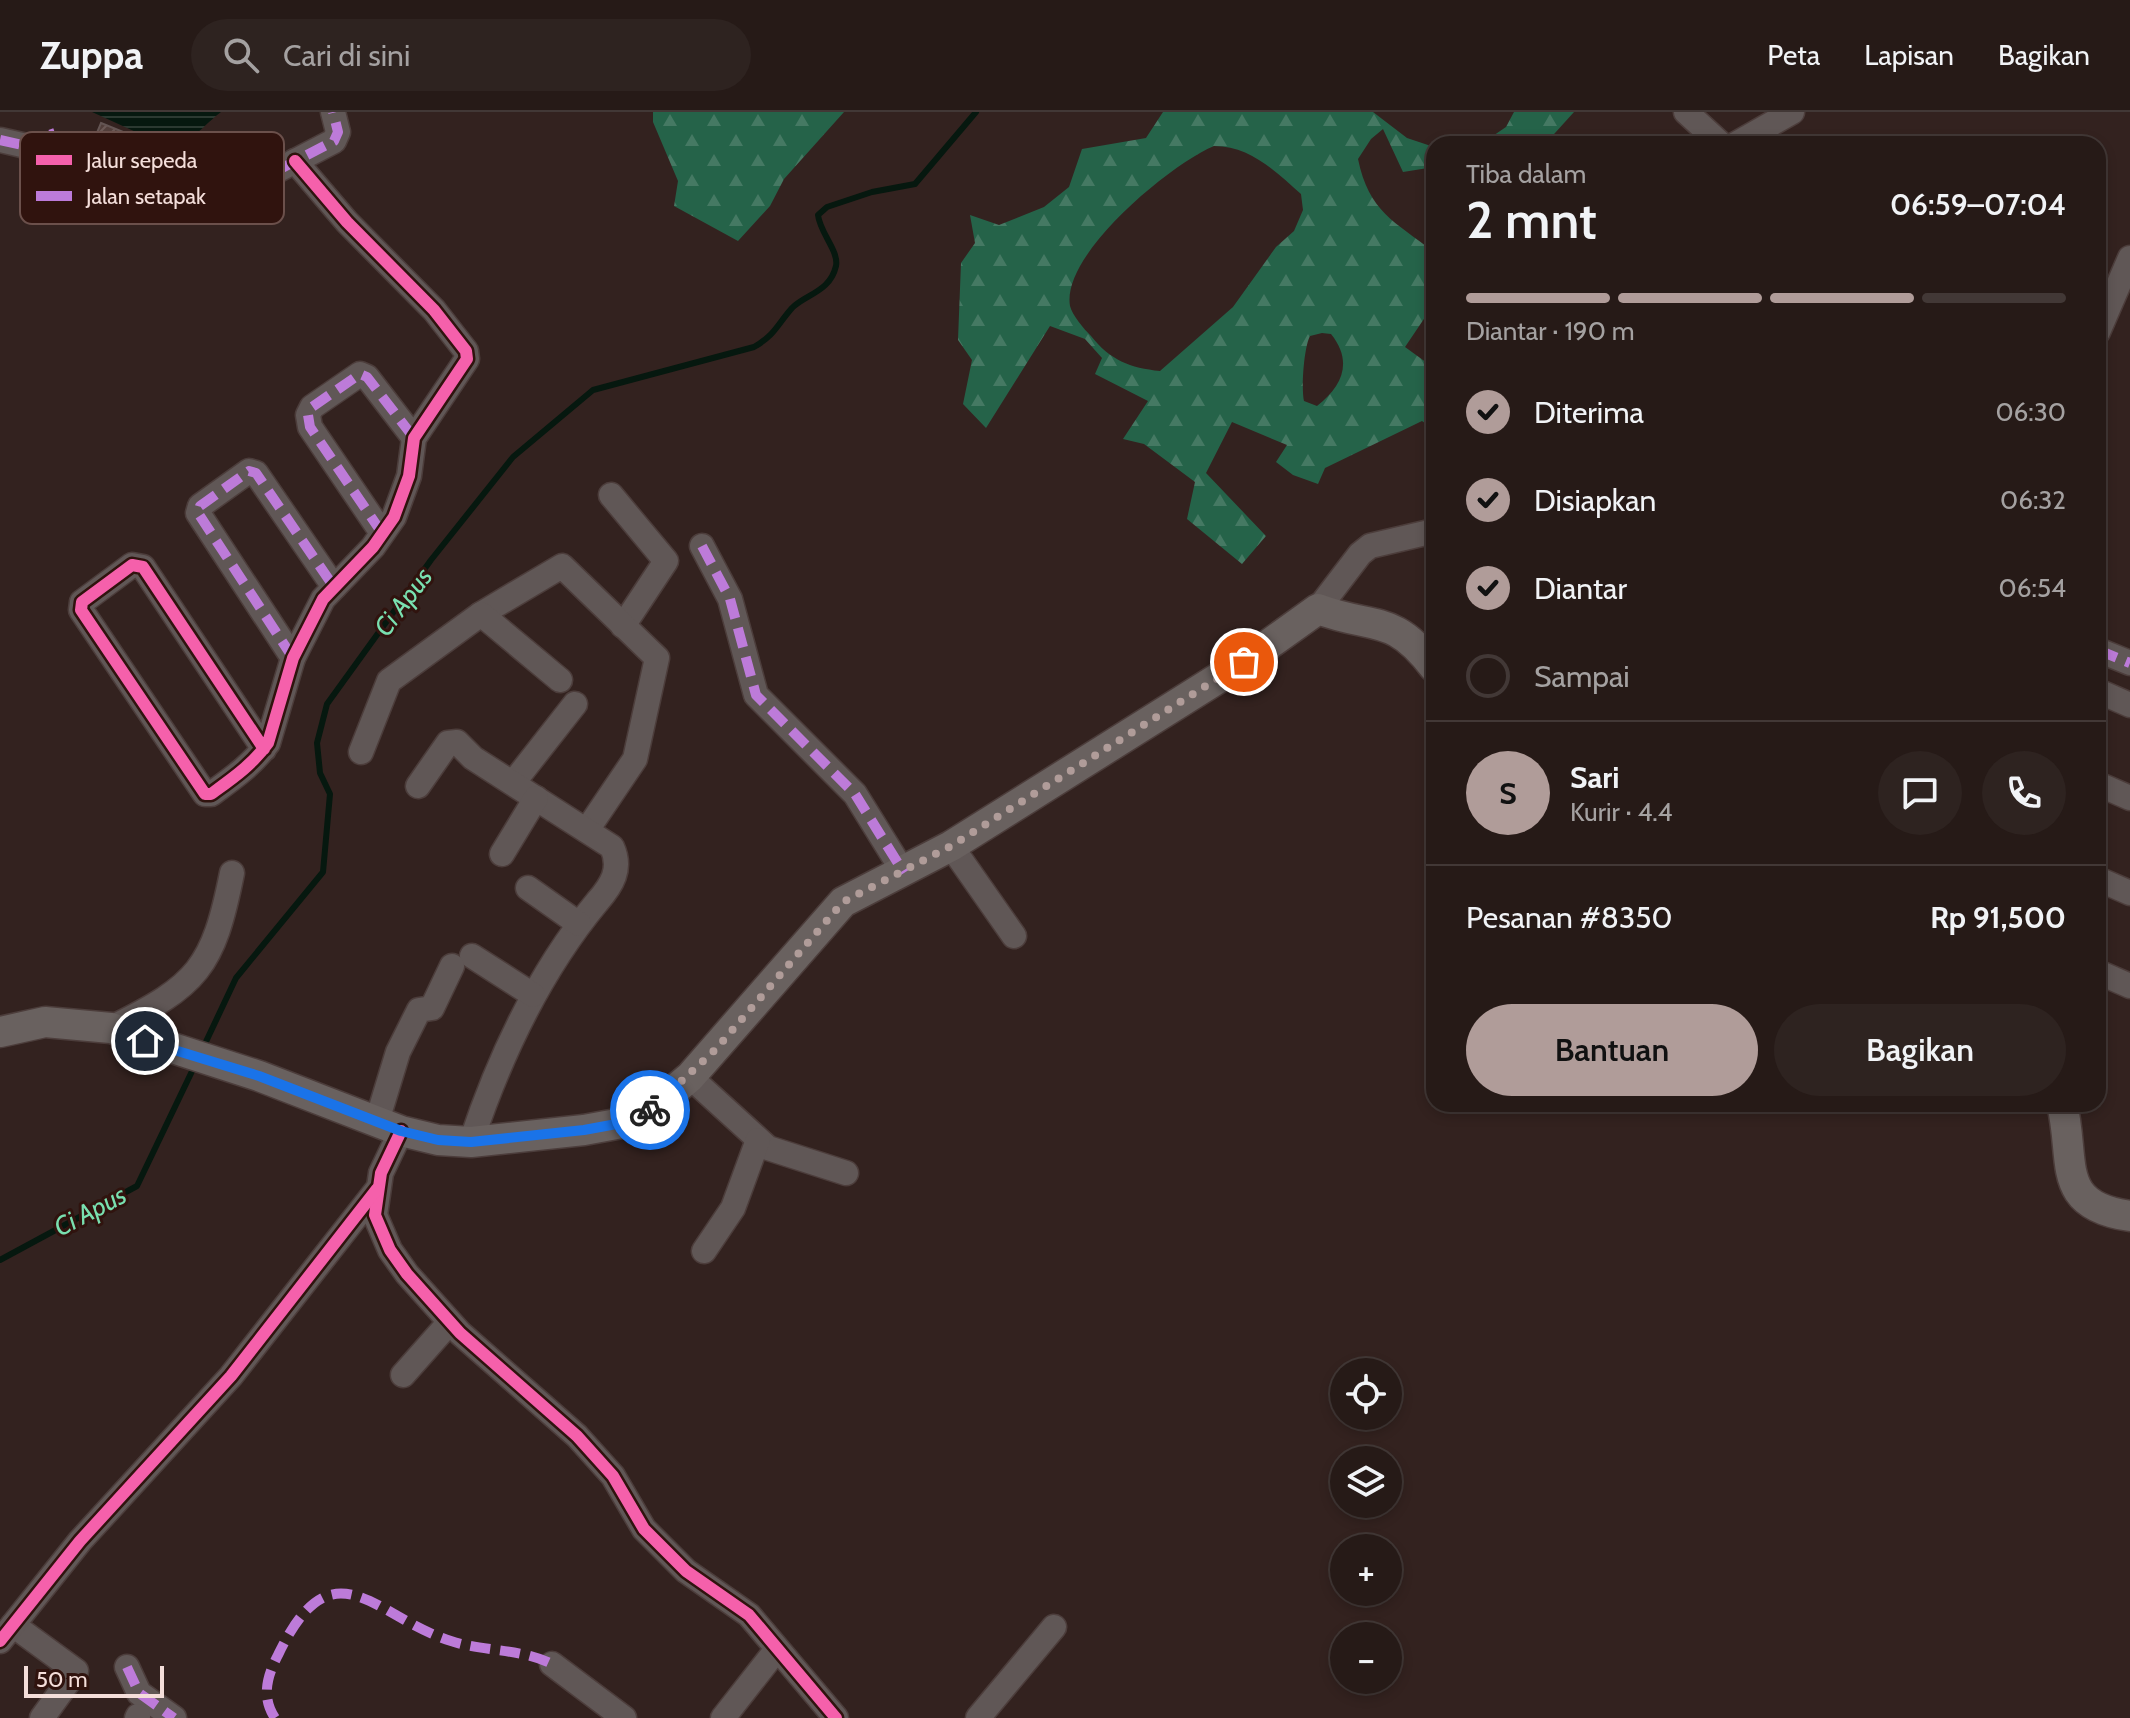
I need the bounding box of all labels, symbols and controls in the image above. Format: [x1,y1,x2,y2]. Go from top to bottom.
search box [191,19,751,91]
text: Zuppa [40,32,143,79]
icon: search [219,33,263,77]
text: Cari di sini [283,37,410,74]
text: Peta [1767,38,1820,72]
text: Lapisan [1864,38,1954,72]
text: Bagikan [1998,38,2090,72]
legend [20,132,284,224]
text: Jalur sepeda [85,147,198,174]
text: Tiba dalam [1466,158,1586,190]
text: Jalan setapak [85,183,206,210]
text: 06:59–07:04 [1890,186,2066,223]
text: 2 mnt [1466,188,1597,251]
text: Diantar · 190 m [1466,315,1634,347]
icon: check [1466,390,1510,434]
text: Diterima [1534,394,1644,431]
text: 06:30 [1995,396,2066,428]
icon: check [1466,478,1510,522]
text: Disiapkan [1534,482,1656,519]
text: 06:32 [2000,484,2066,516]
water label: Ci Apus [367,561,439,643]
icon: check [1466,566,1510,610]
text: Diantar [1534,570,1627,607]
text: 06:54 [1999,572,2066,604]
pin [1210,628,1278,696]
icon: bag [1222,640,1266,684]
text: Sampai [1534,658,1630,695]
button: chat [1878,751,1962,835]
button: phone [1982,751,2066,835]
text: Sari [1570,759,1619,796]
text: S [1499,775,1517,812]
text: Kurir · 4.4 [1570,796,1673,828]
text: Pesanan #8350 [1466,899,1672,936]
text: Rp 91,500 [1930,899,2066,936]
button: Bantuan [1466,1004,1758,1096]
button: Bagikan [1774,1004,2066,1096]
pin [111,1007,179,1075]
icon: home [123,1019,167,1063]
courier [610,1070,690,1150]
icon: bike [628,1088,672,1132]
water label: Ci Apus [48,1179,132,1243]
map controls [1330,1358,1402,1694]
button: locate [1330,1358,1402,1430]
button: layers [1330,1446,1402,1518]
button: + [1330,1534,1402,1606]
button: − [1330,1622,1402,1694]
scale bar [24,1662,164,1698]
text: 50 m [36,1666,88,1693]

